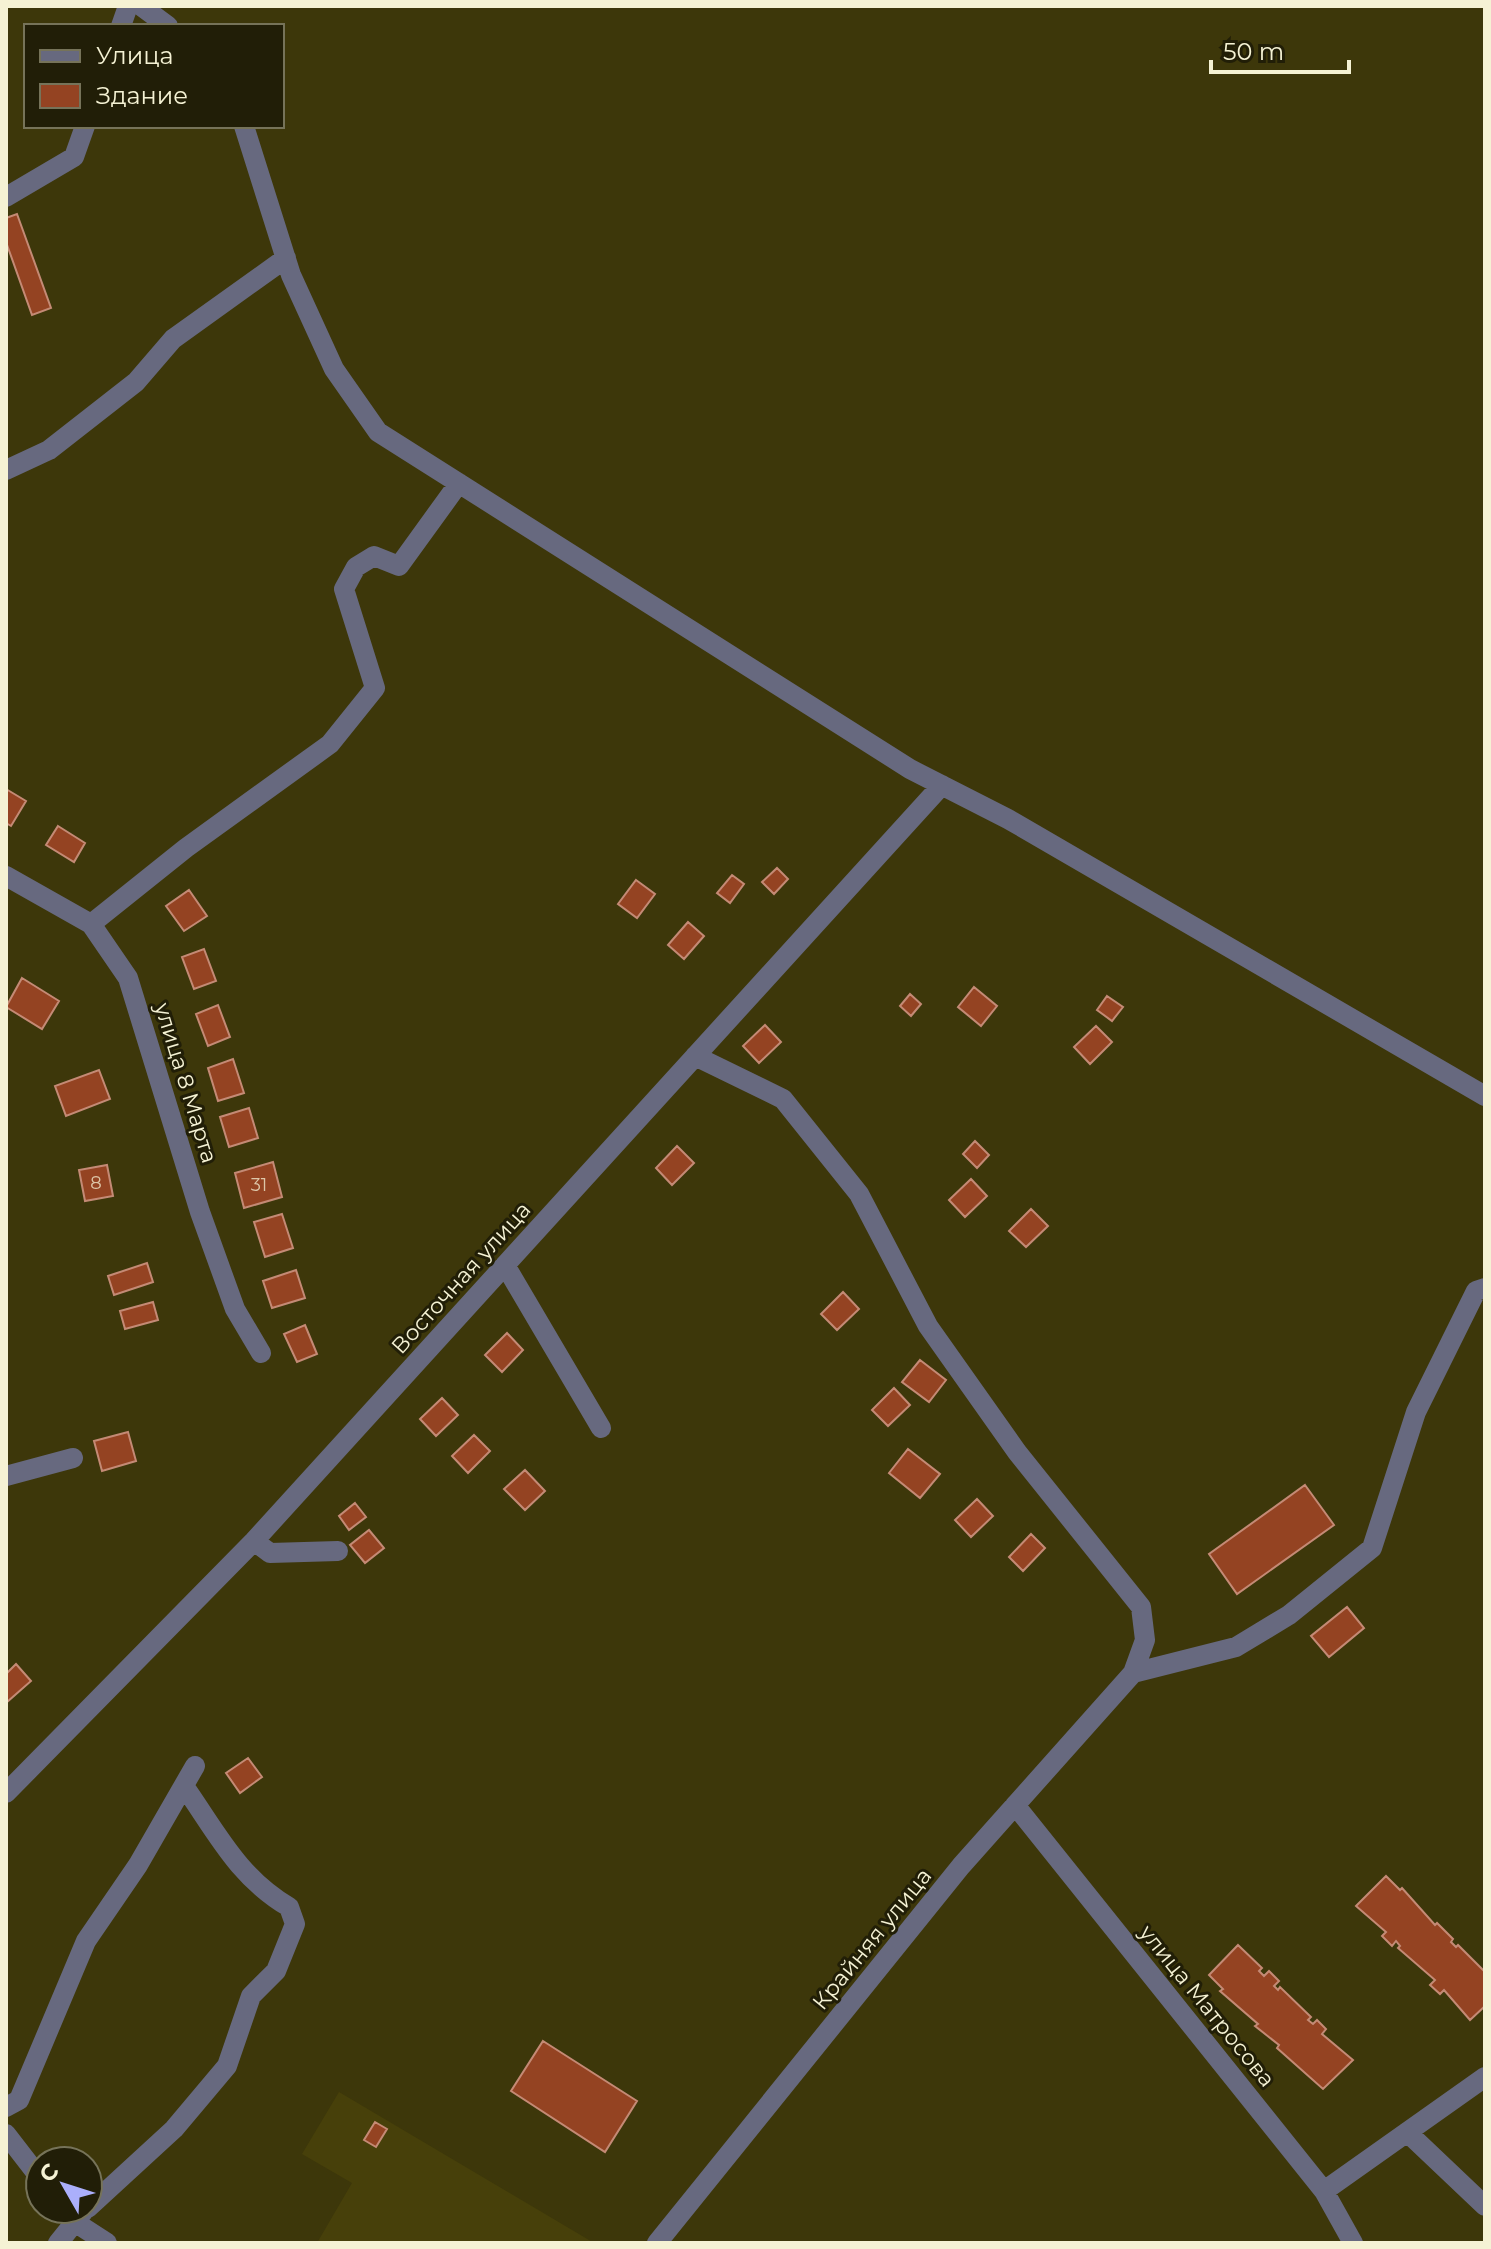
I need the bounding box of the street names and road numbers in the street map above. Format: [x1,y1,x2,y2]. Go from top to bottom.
street label: улица 8 Марта [149,999,223,1166]
street label: Восточная улица [386,1196,536,1360]
street label: Крайняя улица [807,1863,937,2015]
street label: улица Матросова [1133,1919,1281,2092]

